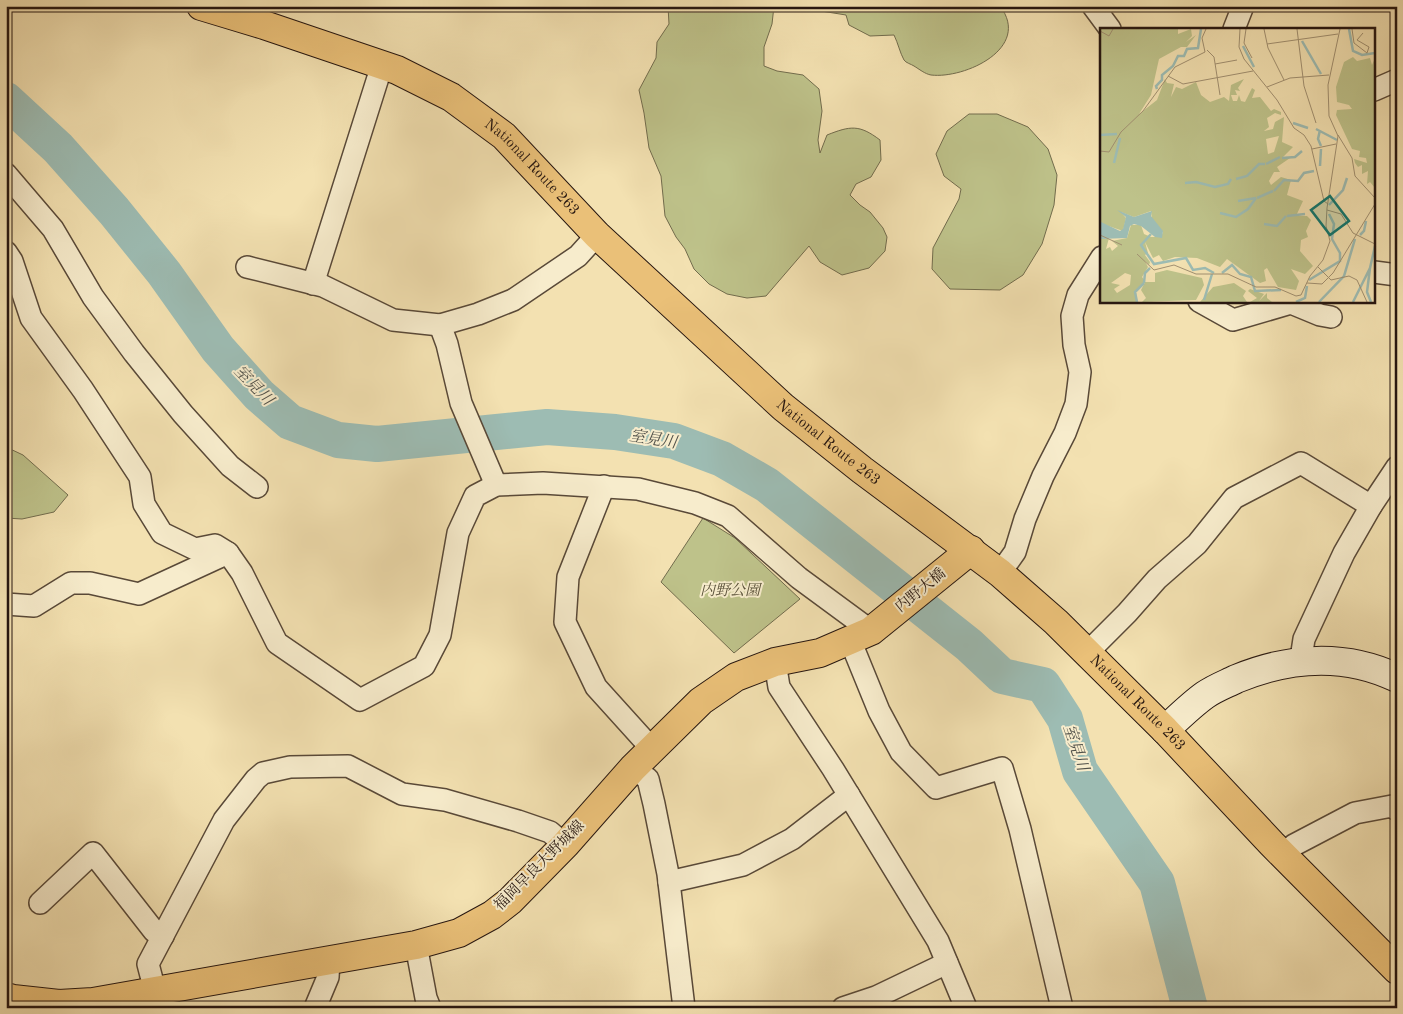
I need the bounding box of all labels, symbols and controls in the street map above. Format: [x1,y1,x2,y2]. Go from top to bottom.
inset map [1100,28,1376,302]
street label: National Route 263 [481,117,582,218]
water label: 室見川 [231,362,278,410]
street label: National Route 263 [773,397,883,488]
water label: 室見川 [628,426,680,452]
street label: 内野大橋 [892,565,949,616]
park label: 内野公園 [700,582,763,599]
street label: National Route 263 [1087,652,1188,754]
water label: 室見川 [1060,722,1093,775]
street label: 福岡早良大野城線 [491,817,588,914]

